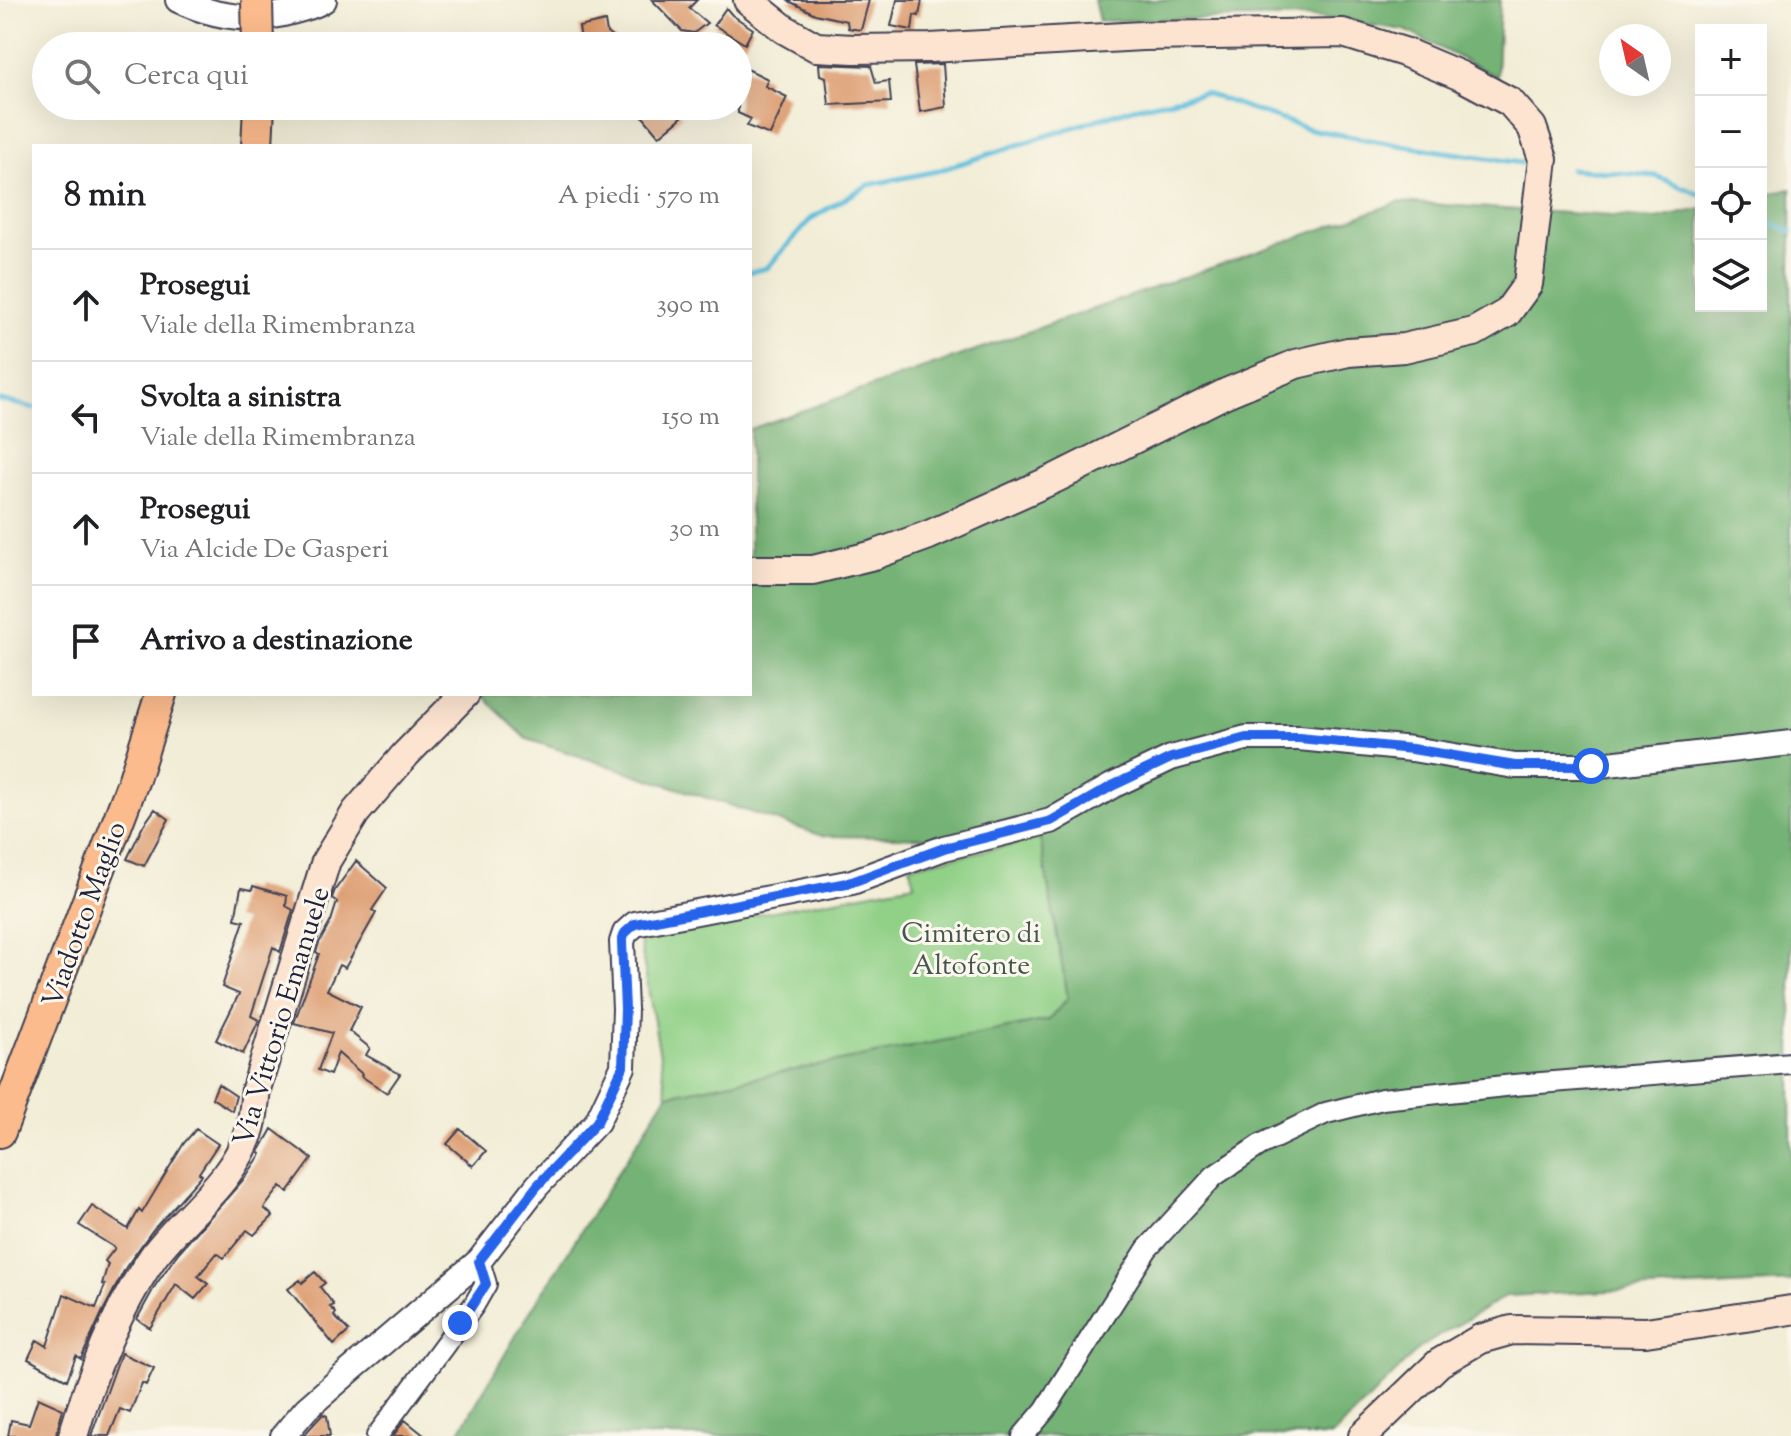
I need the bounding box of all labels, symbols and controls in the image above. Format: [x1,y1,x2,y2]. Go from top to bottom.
north arrow [1599,24,1671,96]
map controls [1695,24,1767,312]
button: + [1695,24,1767,96]
search box [32,32,752,120]
icon: search [60,54,104,98]
text: Cerca qui [124,55,249,98]
button: − [1695,96,1767,168]
button: locate [1695,168,1767,240]
text: 8 min [64,172,146,221]
text: A piedi · 570 m [558,178,720,215]
button: layers [1695,240,1767,312]
text: Prosegui [140,265,250,308]
icon: ahead [64,283,108,327]
text: 390 m [656,287,720,324]
text: Viale della Rimembranza [140,308,416,345]
text: Svolta a sinistra [140,377,341,420]
icon: left [64,395,108,439]
text: 150 m [661,399,720,436]
text: Viale della Rimembranza [140,420,416,457]
text: Prosegui [140,489,250,532]
icon: ahead [64,507,108,551]
text: 30 m [669,511,720,548]
text: Via Alcide De Gasperi [140,532,389,569]
icon: arrive [64,619,108,663]
text: Arrivo a destinazione [140,620,413,663]
route start [1573,748,1609,784]
street label: Viadotto Maglio [34,816,138,1014]
street label: Via Vittorio Emanuele [224,882,341,1152]
park label: Cimitero di Altofonte [901,915,1041,987]
route end [442,1305,478,1341]

